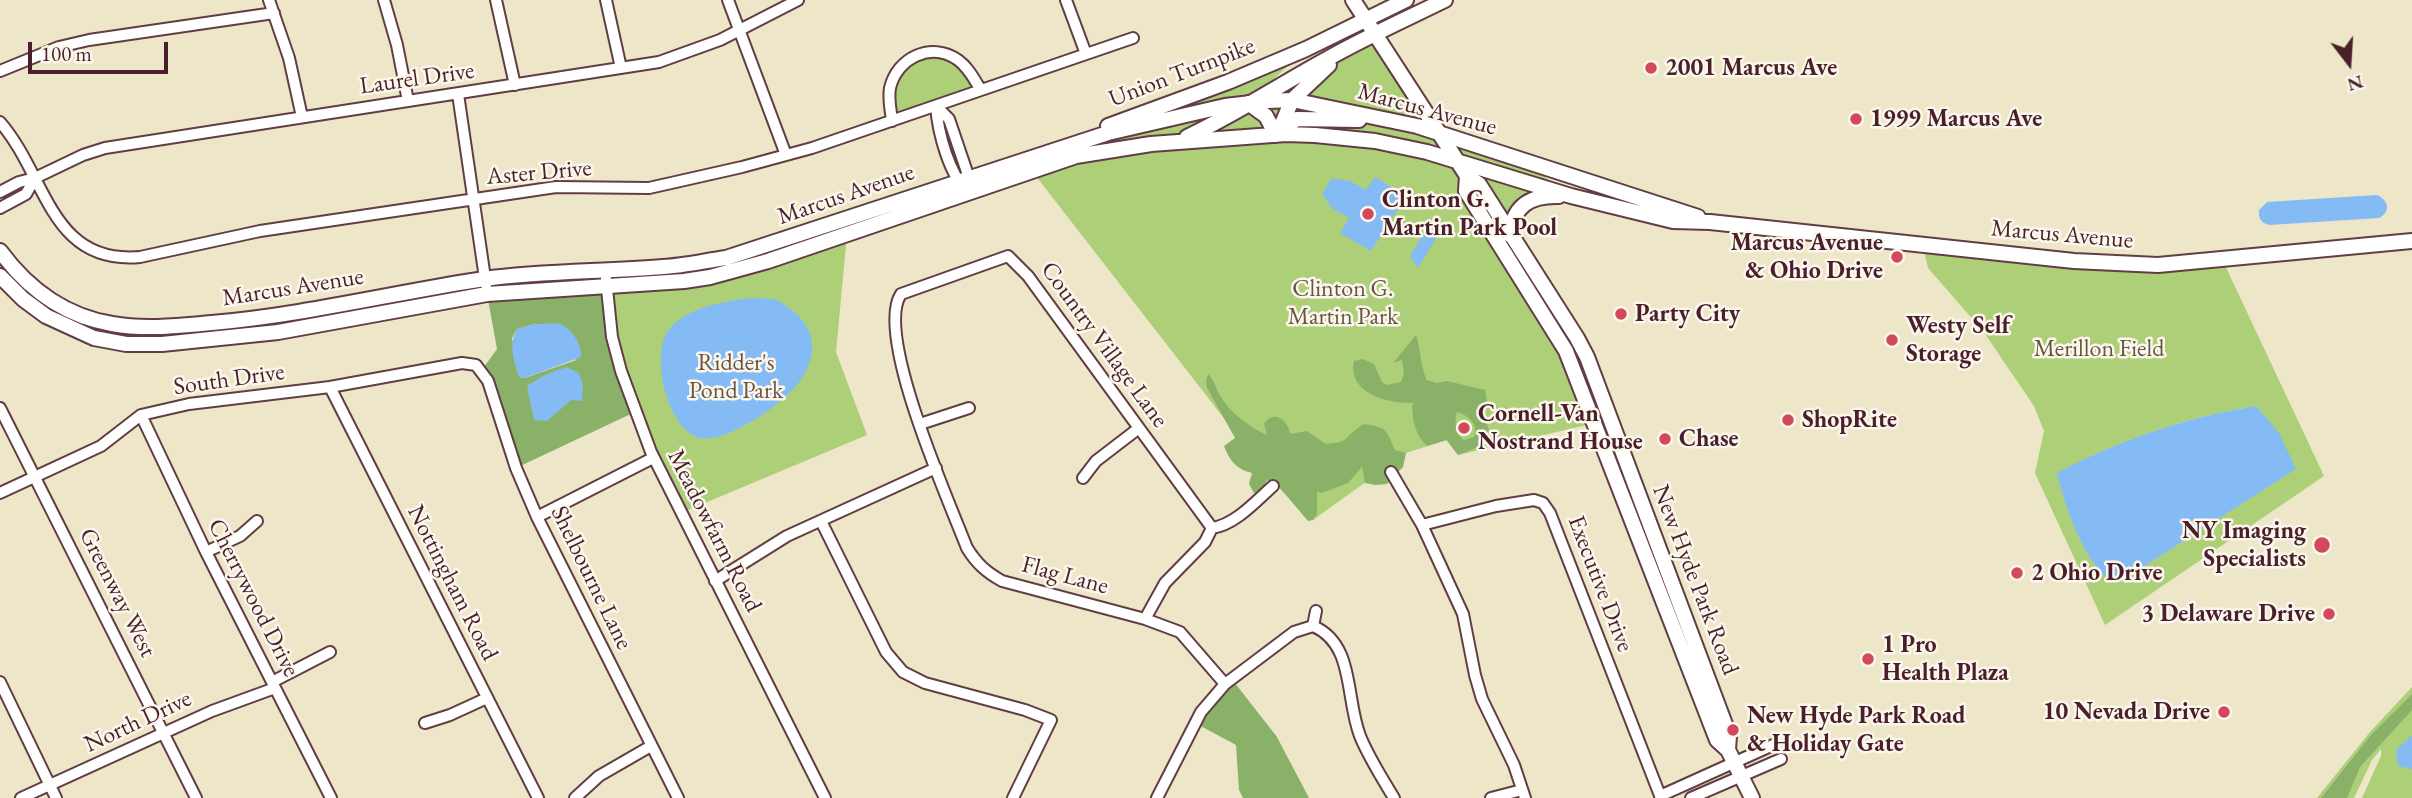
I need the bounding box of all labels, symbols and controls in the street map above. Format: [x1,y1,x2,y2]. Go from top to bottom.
scale bar [32,28,172,72]
north arrow [2314,28,2384,98]
street label: Union Turnpike [1105,32,1259,114]
text: 100 m [41,40,92,67]
place label: 2001 Marcus Ave [1665,54,1837,82]
street label: Laurel Drive [358,57,476,101]
marker: 2001 Marcus Ave [1643,60,1659,76]
text: N [2344,69,2366,98]
street label: Marcus Avenue [1354,78,1500,142]
place label: 1999 Marcus Ave [1870,105,2042,133]
marker: 1999 Marcus Ave [1848,111,1864,127]
street label: Aster Drive [485,154,593,192]
street label: Marcus Avenue [774,158,918,232]
place label: Clinton G. Martin Park Pool [1382,186,1557,242]
marker: Clinton G. Martin Park Pool [1360,206,1376,222]
street label: Marcus Avenue [1990,214,2134,256]
place label: Marcus Avenue & Ohio Drive [1730,229,1883,285]
marker: Marcus Avenue & Ohio Drive [1889,249,1905,265]
street label: Country Village Lane [1034,256,1174,434]
street label: Marcus Avenue [220,263,366,313]
park label: Clinton G. Martin Park [1288,275,1398,331]
place label: Party City [1635,300,1740,328]
marker: Party City [1613,306,1629,322]
place label: Westy Self Storage [1906,312,2010,368]
marker: Westy Self Storage [1884,332,1900,348]
park label: Merillon Field [2034,335,2164,363]
park label: Ridder's Pond Park [689,349,783,405]
street label: South Drive [172,358,286,402]
place label: Cornell-Van Nostrand House [1478,400,1643,456]
place label: ShopRite [1802,406,1897,434]
marker: ShopRite [1780,412,1796,428]
marker: Cornell-Van Nostrand House [1456,420,1472,436]
place label: Chase [1679,425,1739,453]
marker: Chase [1657,431,1673,447]
street label: Meadowfarm Road [661,445,767,617]
street label: New Hyde Park Road [1646,481,1744,679]
street label: Nottingham Road [400,500,504,666]
street label: Shelbourne Lane [544,502,638,654]
street label: Executive Drive [1561,512,1639,656]
street label: Cherrywood Drive [201,514,305,682]
place label: NY Imaging Specialists [2182,517,2306,573]
street label: Greenway West [72,524,162,662]
marker: NY Imaging Specialists [2312,535,2332,555]
street label: Flag Lane [1019,551,1111,601]
place label: 2 Ohio Drive [2031,559,2162,587]
marker: 2 Ohio Drive [2009,565,2025,581]
place label: 3 Delaware Drive [2142,600,2315,628]
marker: 3 Delaware Drive [2321,606,2337,622]
place label: 1 Pro Health Plaza [1882,631,2009,687]
marker: 1 Pro Health Plaza [1860,651,1876,667]
street label: North Drive [80,685,196,759]
place label: 10 Nevada Drive [2043,698,2210,726]
place label: New Hyde Park Road & Holiday Gate [1747,702,1965,758]
marker: 10 Nevada Drive [2216,704,2232,720]
marker: New Hyde Park Road & Holiday Gate [1725,722,1741,738]

